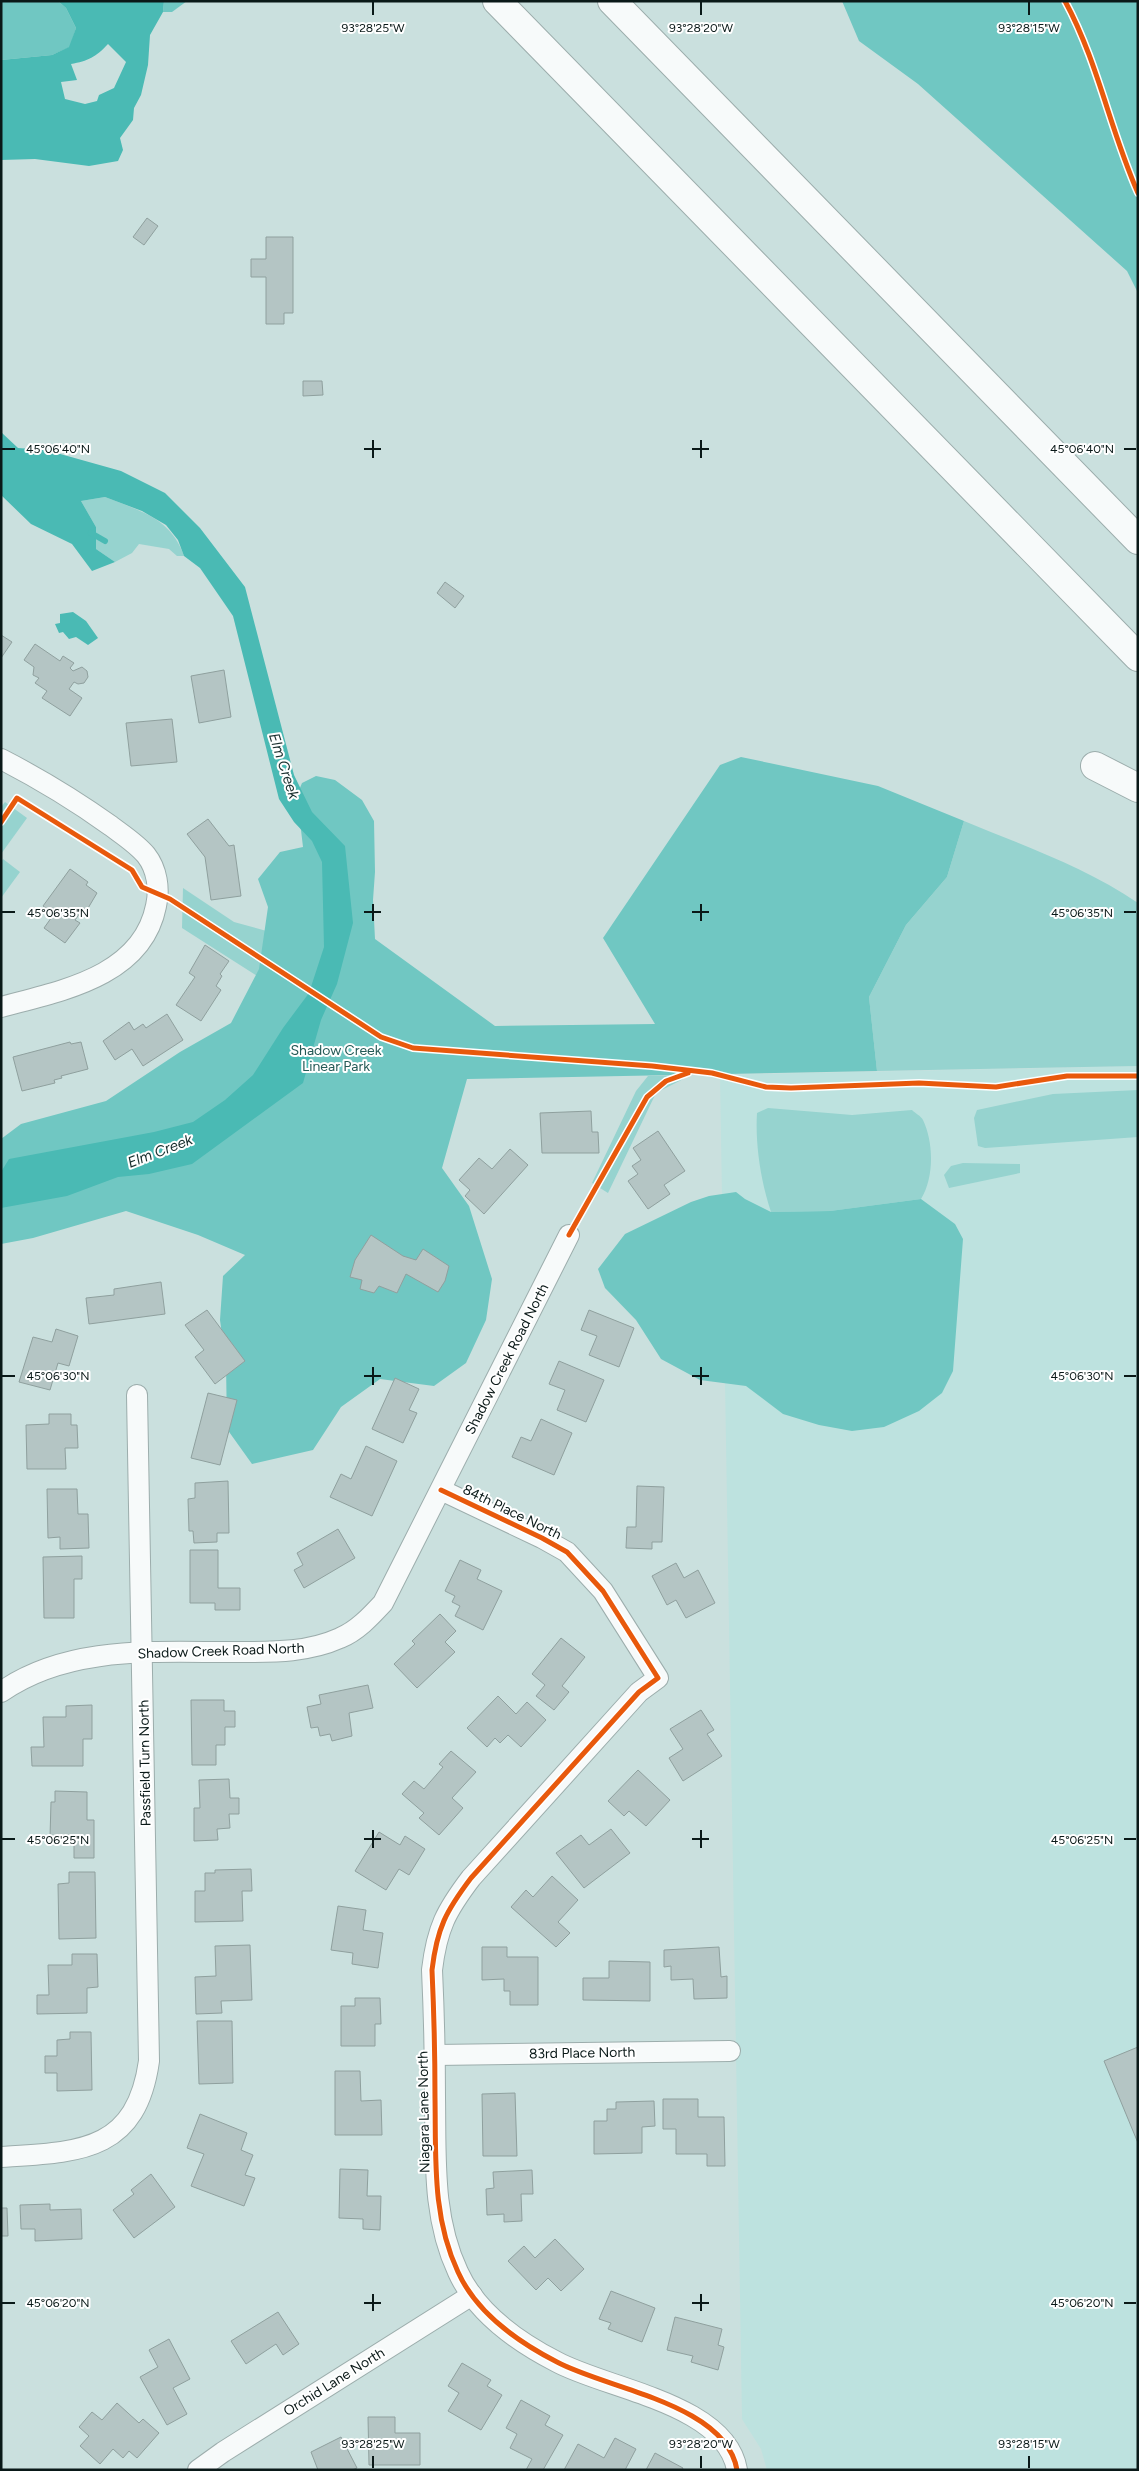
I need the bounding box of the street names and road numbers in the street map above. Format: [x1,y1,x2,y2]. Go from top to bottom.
street label: Shadow Creek Road North [462,1281,553,1437]
street label: 84th Place North [460,1481,564,1543]
street label: Shadow Creek Road North [137,1640,305,1662]
street label: Passfield Turn North [135,1699,155,1826]
street label: 83rd Place North [529,2044,636,2062]
street label: Niagara Lane North [414,2051,434,2173]
street label: Orchid Lane North [280,2344,388,2420]

